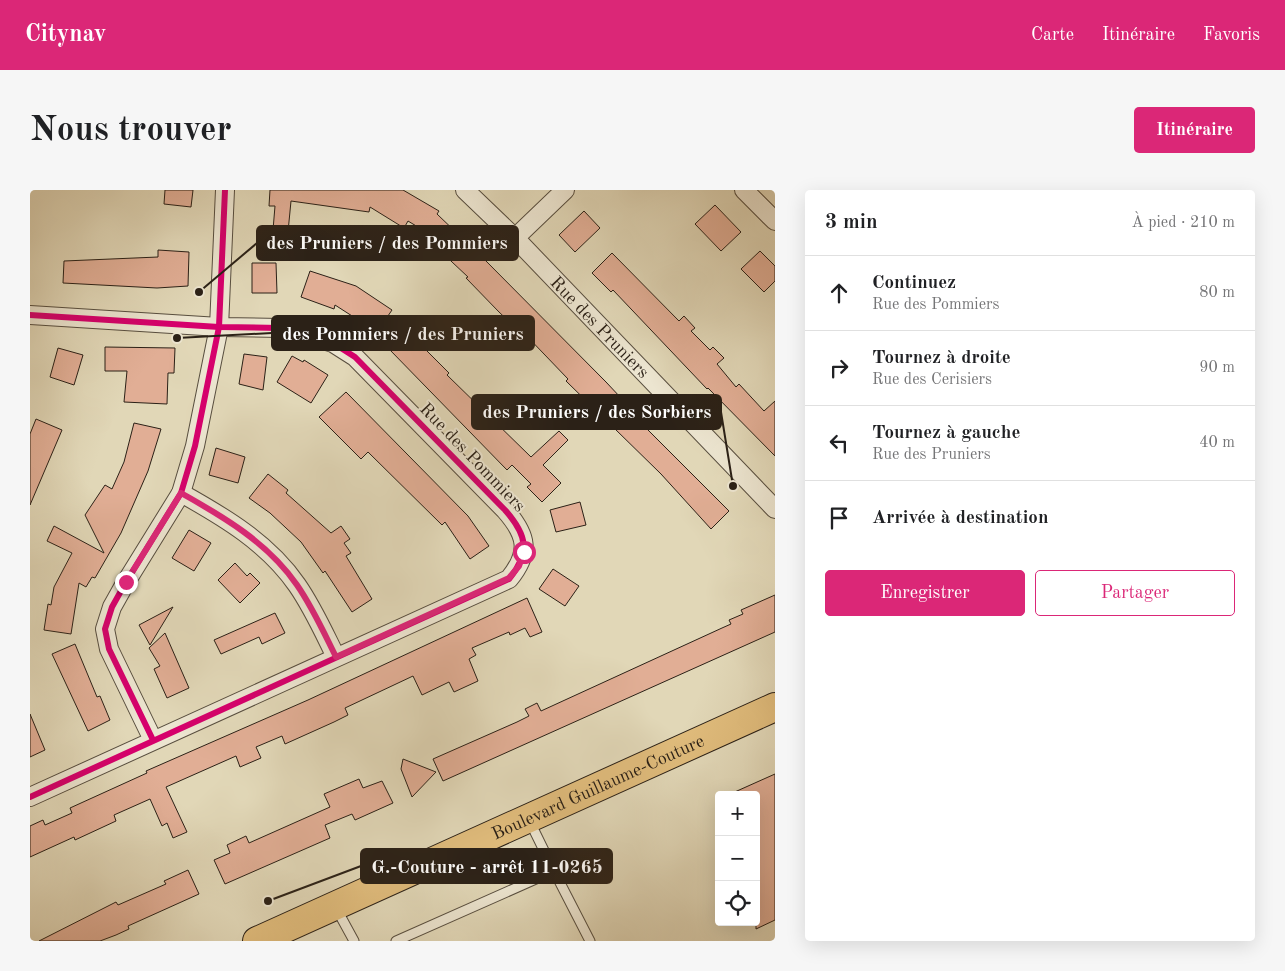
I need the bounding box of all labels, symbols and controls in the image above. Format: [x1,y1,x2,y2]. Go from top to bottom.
text: Citynav [25,23,106,47]
text: Carte [1031,26,1074,44]
text: Itinéraire [1102,26,1175,44]
text: Favoris [1203,26,1260,44]
button: Itinéraire [1134,107,1255,153]
text: Nous trouver [30,113,232,148]
text: 3 min [825,212,878,233]
text: À pied · 210 m [1132,215,1235,231]
callout: des Pruniers / des Pommiers [257,226,518,260]
text: des Pruniers / des Pommiers [266,235,508,254]
street label: Rue des Pruniers [546,273,652,382]
text: Continuez [872,274,956,293]
icon: ahead [825,279,853,307]
text: 80 m [1199,285,1235,301]
text: Rue des Pommiers [872,297,1000,313]
callout: des Pommiers / des Pruniers [272,316,534,350]
text: des Pommiers / des Pruniers [282,326,524,345]
text: Tournez à droite [872,349,1011,368]
icon: right [825,354,853,382]
text: 90 m [1199,360,1235,376]
text: Rue des Cerisiers [872,372,992,388]
callout: des Pruniers / des Sorbiers [472,395,721,429]
street label: Rue des Pommiers [416,400,529,516]
text: des Pruniers / des Sorbiers [483,404,711,423]
text: Tournez à gauche [872,424,1020,443]
icon: left [825,429,853,457]
text: 40 m [1199,435,1235,451]
text: Rue des Pruniers [872,447,991,463]
icon: arrive [825,504,853,532]
text: Arrivée à destination [872,509,1048,528]
route start [513,541,536,564]
button: Enregistrer [825,570,1025,616]
button: Partager [1035,570,1235,616]
route end [115,571,138,594]
street label: Boulevard Guillaume-Couture [489,732,707,844]
map controls [715,791,760,926]
button: + [715,791,760,836]
button: − [715,836,760,881]
callout: G.-Couture - arrêt 11-0265 [361,849,612,883]
text: G.-Couture - arrêt 11-0265 [371,859,603,878]
button: locate [715,881,760,926]

